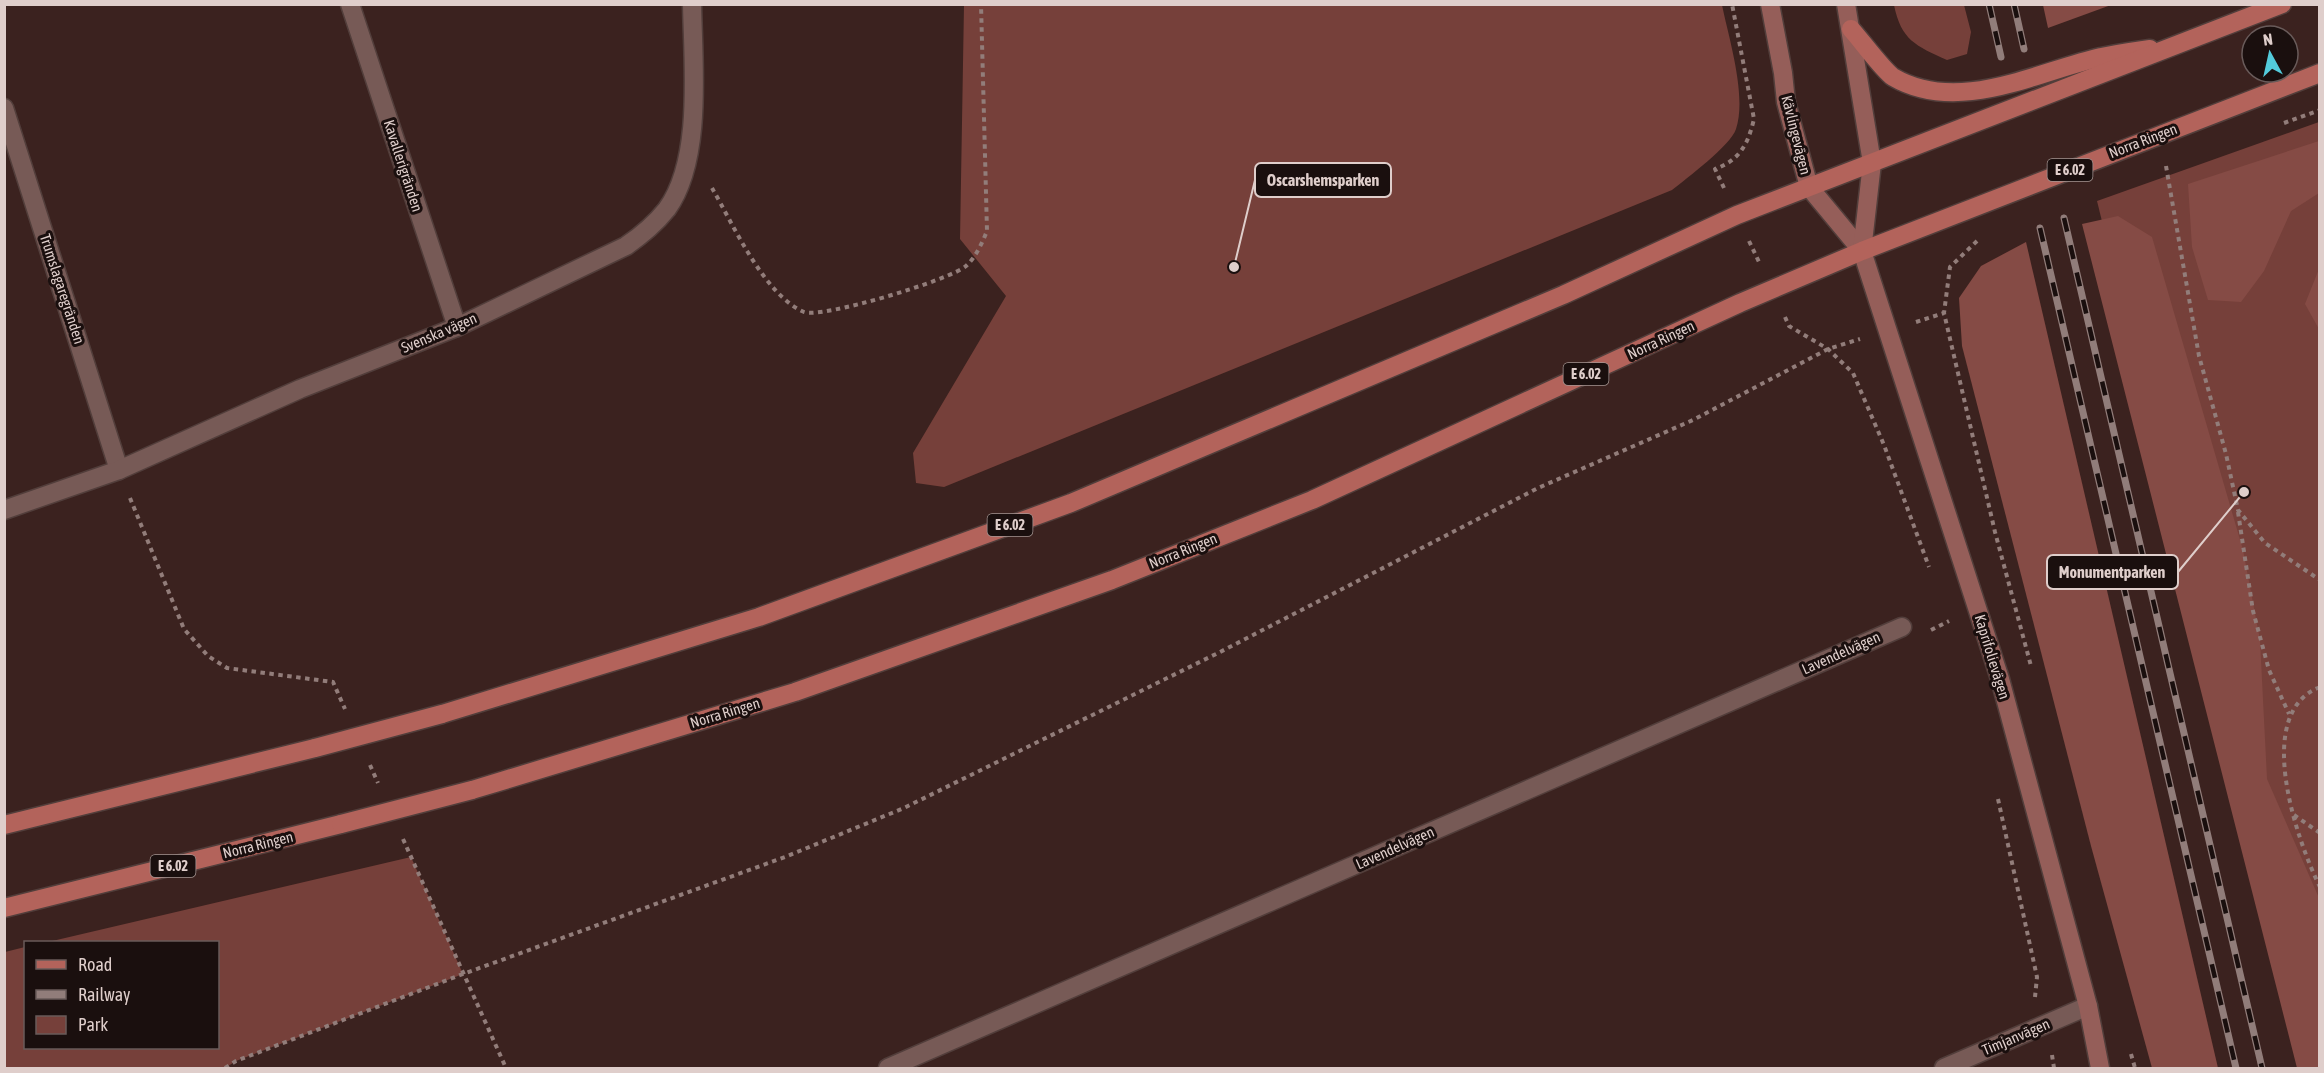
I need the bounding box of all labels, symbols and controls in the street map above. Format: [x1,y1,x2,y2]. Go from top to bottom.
north arrow [2240,24,2300,84]
text: N [2262,30,2274,49]
street label: Kävlingevägen [1778,94,1815,176]
street label: Kavallerigränden [381,118,426,214]
street label: Norra Ringen [2106,120,2179,161]
road number: E 6.02 [2048,159,2092,181]
callout: Oscarshemsparken [1255,163,1391,197]
text: Oscarshemsparken [1267,171,1379,189]
street label: Trumslagaregränden [37,232,88,346]
street label: Svenska vägen [398,309,479,356]
street label: Norra Ringen [1625,317,1697,362]
road number: E 6.02 [1564,363,1608,385]
road number: E 6.02 [988,514,1032,536]
street label: Norra Ringen [1146,529,1219,572]
callout: Monumentparken [2047,555,2178,589]
text: Monumentparken [2059,563,2165,581]
street label: Kaprifolievägen [1972,613,2013,701]
street label: Lavendelvägen [1799,628,1883,677]
street label: Norra Ringen [688,694,762,731]
street label: Lavendelvägen [1353,823,1437,872]
street label: Norra Ringen [221,828,295,861]
road number: E 6.02 [150,855,195,877]
legend [24,941,219,1049]
text: Road [78,954,112,975]
text: Railway [78,984,130,1005]
text: Park [78,1014,108,1035]
street label: Timjanvägen [1980,1015,2052,1058]

